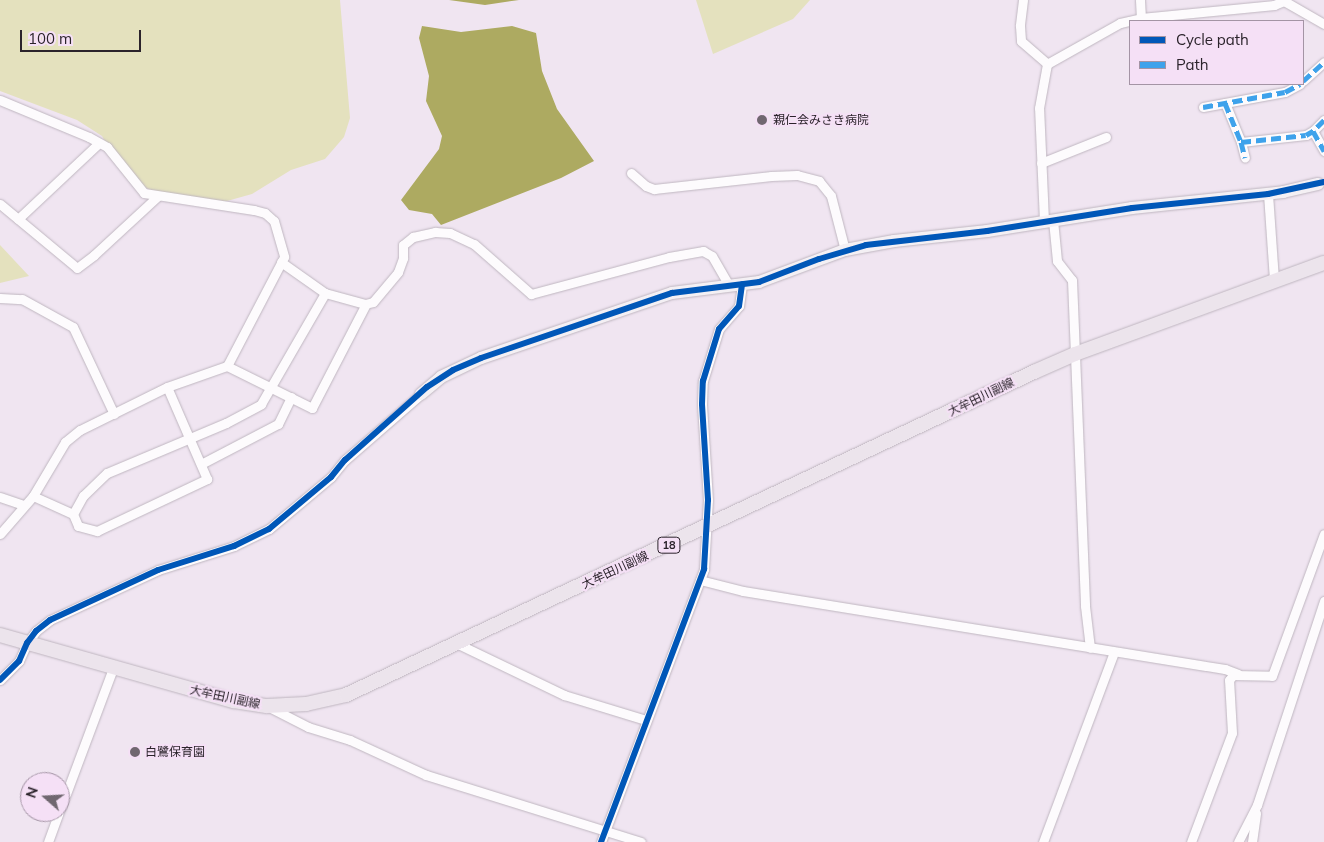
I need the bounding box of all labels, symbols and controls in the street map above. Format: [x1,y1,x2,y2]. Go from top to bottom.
scale bar [22,20,144,52]
legend [1129,20,1304,85]
text: 100 m [28,29,72,48]
text: Cycle path [1176,30,1249,49]
text: Path [1176,55,1208,74]
marker: 親仁会みさき病院 [755,113,769,127]
place label: 親仁会みさき病院 [773,113,869,127]
street label: 大牟田川副線 [945,375,1017,419]
road number: 18 [656,536,682,554]
street label: 大牟田川副線 [579,548,651,592]
street label: 大牟田川副線 [188,682,262,712]
place label: 白鷺保育園 [145,745,205,759]
marker: 白鷺保育園 [129,746,141,758]
north arrow [20,772,70,822]
text: N [22,785,42,800]

